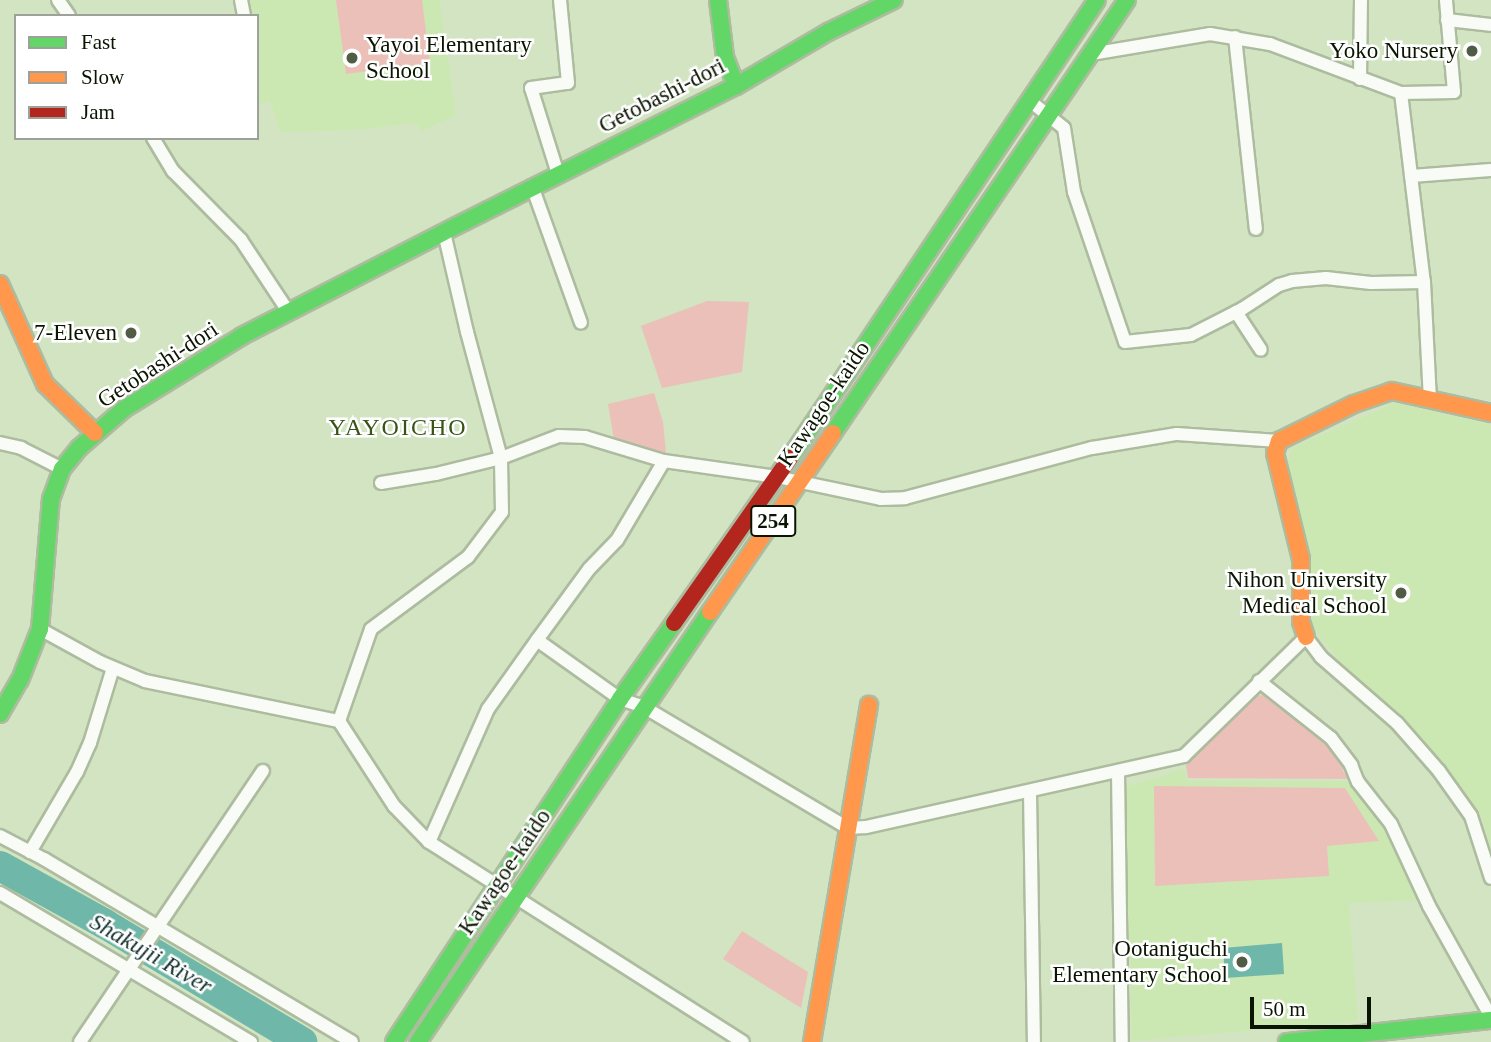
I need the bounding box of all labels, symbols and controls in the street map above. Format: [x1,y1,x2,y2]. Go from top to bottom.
legend [14,14,259,140]
text: Fast [81,30,116,54]
place label: Yayoi Elementary School [366,31,550,85]
place label: Yoko Nursery [1317,37,1458,65]
marker: Yoko Nursery [1464,43,1480,59]
street label: Getobashi-dori [585,47,739,145]
marker: Yayoi Elementary School [344,50,360,66]
text: Slow [81,65,124,89]
text: Jam [81,100,115,124]
street label: Getobashi-dori [84,310,232,420]
place label: 7-Eleven [25,319,117,347]
marker: 7-Eleven [123,325,139,341]
street label: Kawagoe-kaido [766,327,882,481]
district label: YAYOICHO [334,414,462,442]
road number: 254 [747,504,799,538]
place label: Nihon University Medical School [1209,566,1387,620]
marker: Nihon University Medical School [1393,585,1409,601]
street label: Kawagoe-kaido [447,795,563,949]
water label: Shakujii River [78,904,224,1004]
place label: Ootaniguchi Elementary School [1026,935,1228,989]
marker: Ootaniguchi Elementary School [1234,954,1250,970]
scale bar [1253,982,1374,1026]
text: 50 m [1263,997,1306,1021]

